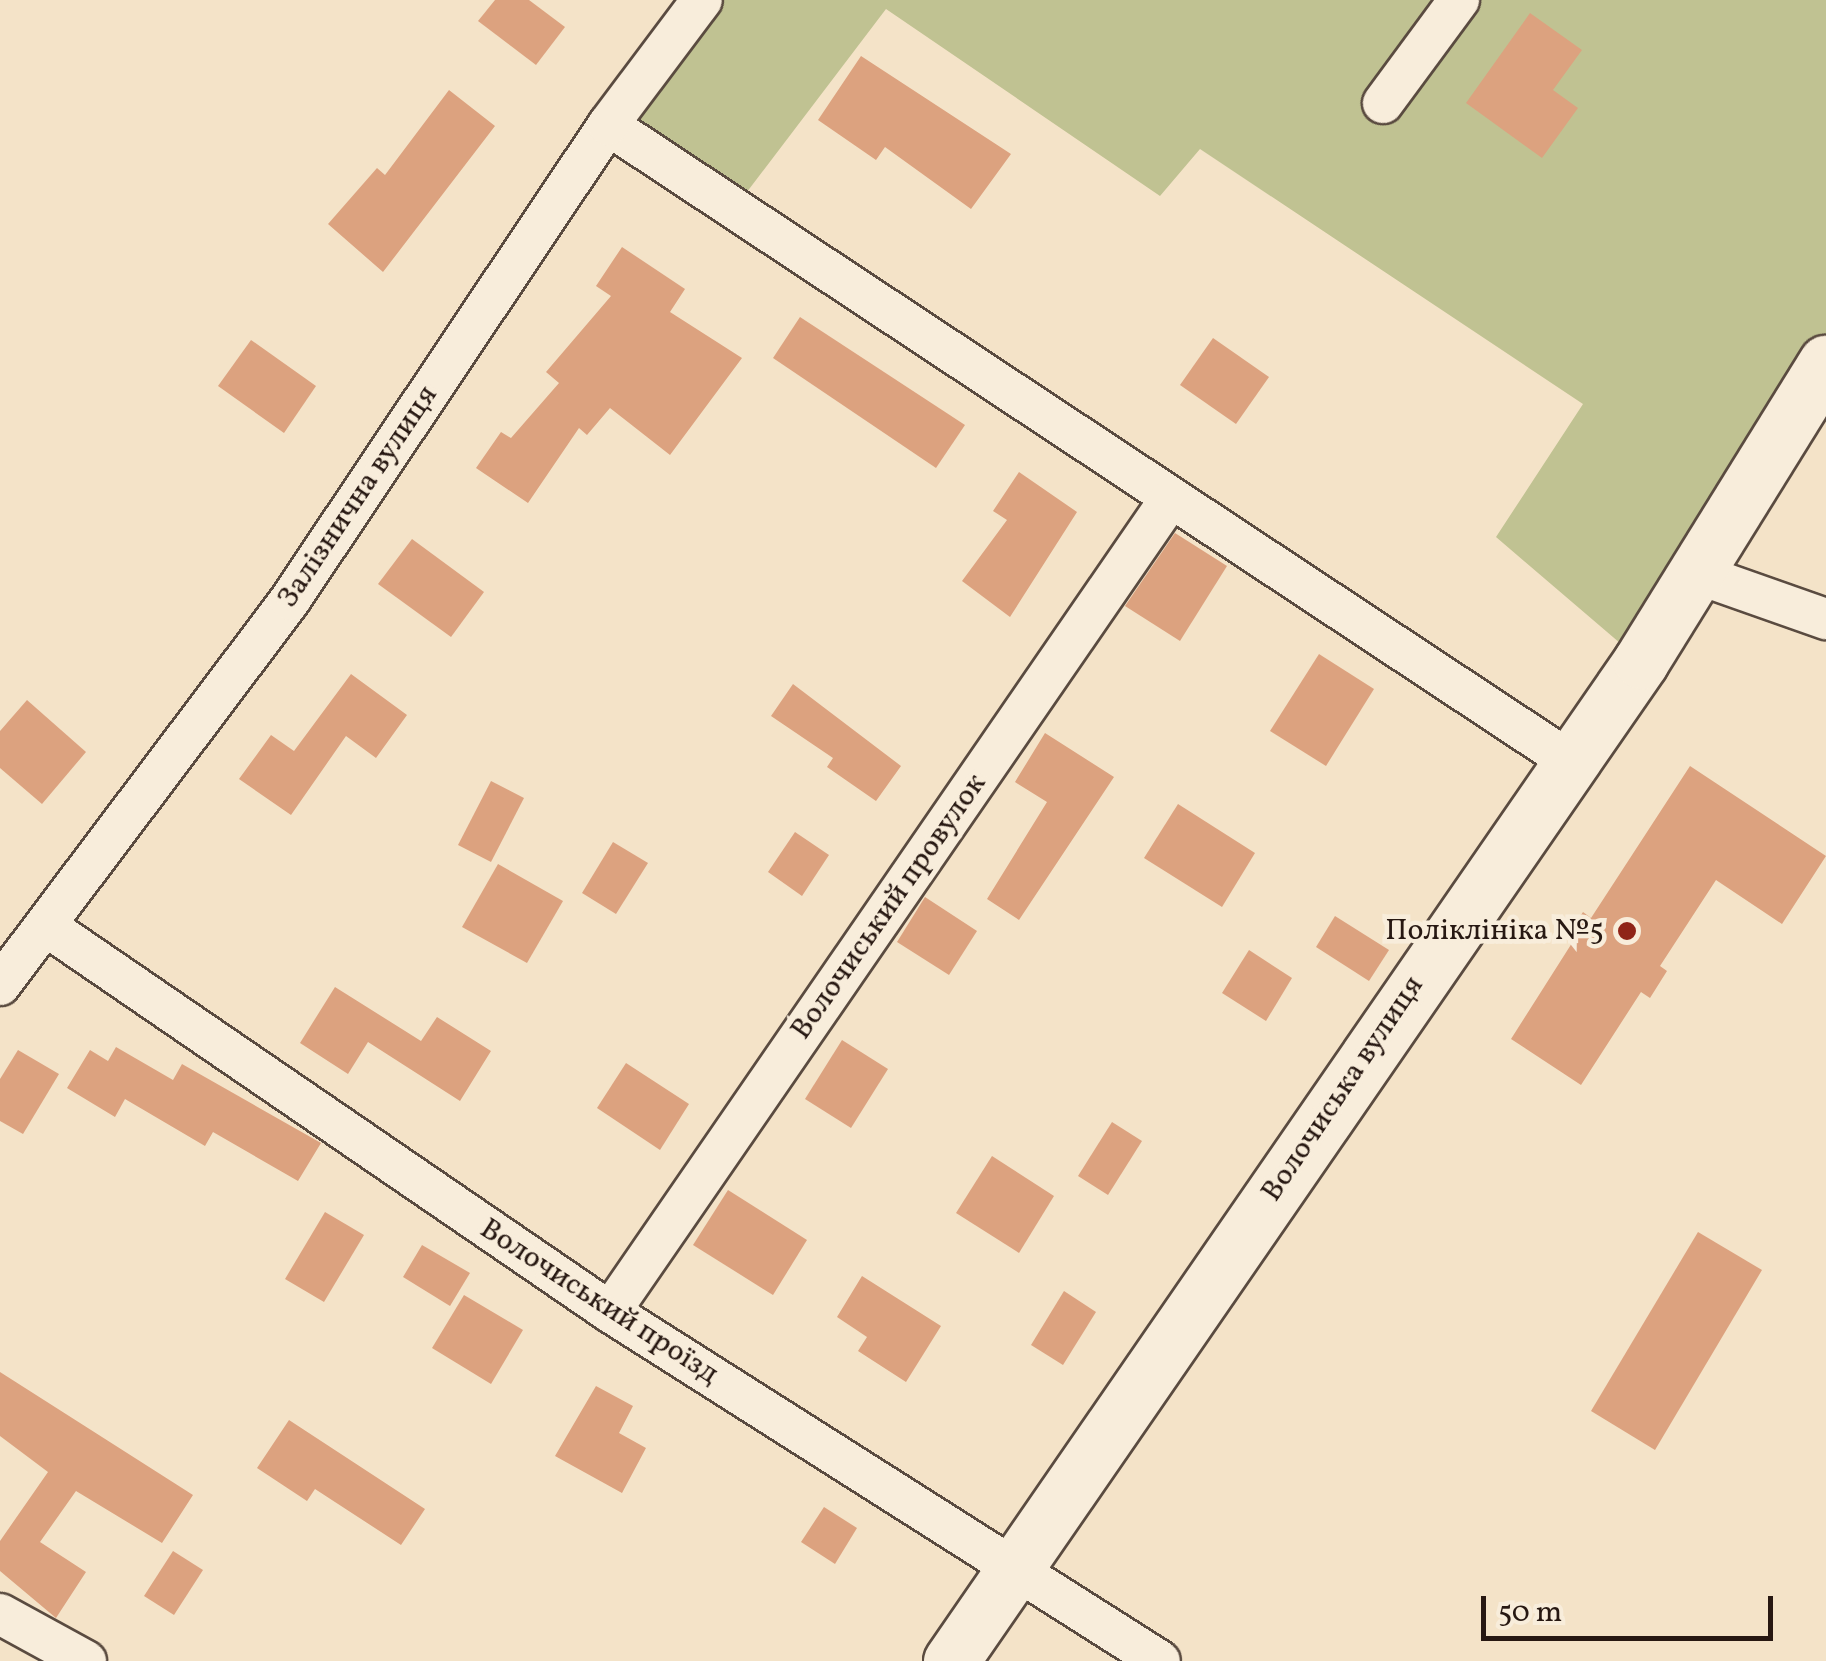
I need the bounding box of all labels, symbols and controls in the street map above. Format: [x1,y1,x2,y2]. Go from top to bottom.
street label: Залізнична вулиця [270,379,446,615]
street label: Волочиський провулок [784,767,994,1047]
place label: Поліклініка №5 [1385,913,1604,949]
marker: Поліклініка №5 [1614,918,1640,944]
street label: Волочиська вулиця [1254,969,1432,1209]
street label: Волочиський проїзд [473,1211,725,1393]
scale bar [1486,1576,1778,1638]
text: 50 m [1498,1592,1562,1634]

